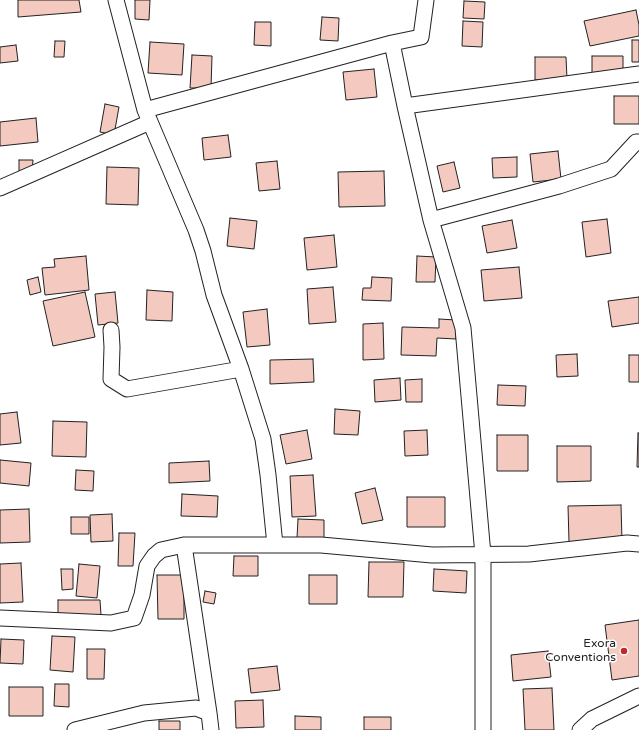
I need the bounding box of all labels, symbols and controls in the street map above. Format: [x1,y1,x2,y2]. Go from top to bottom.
place label: Exora Conventions [545,637,616,665]
marker: Exora Conventions [619,646,629,656]

